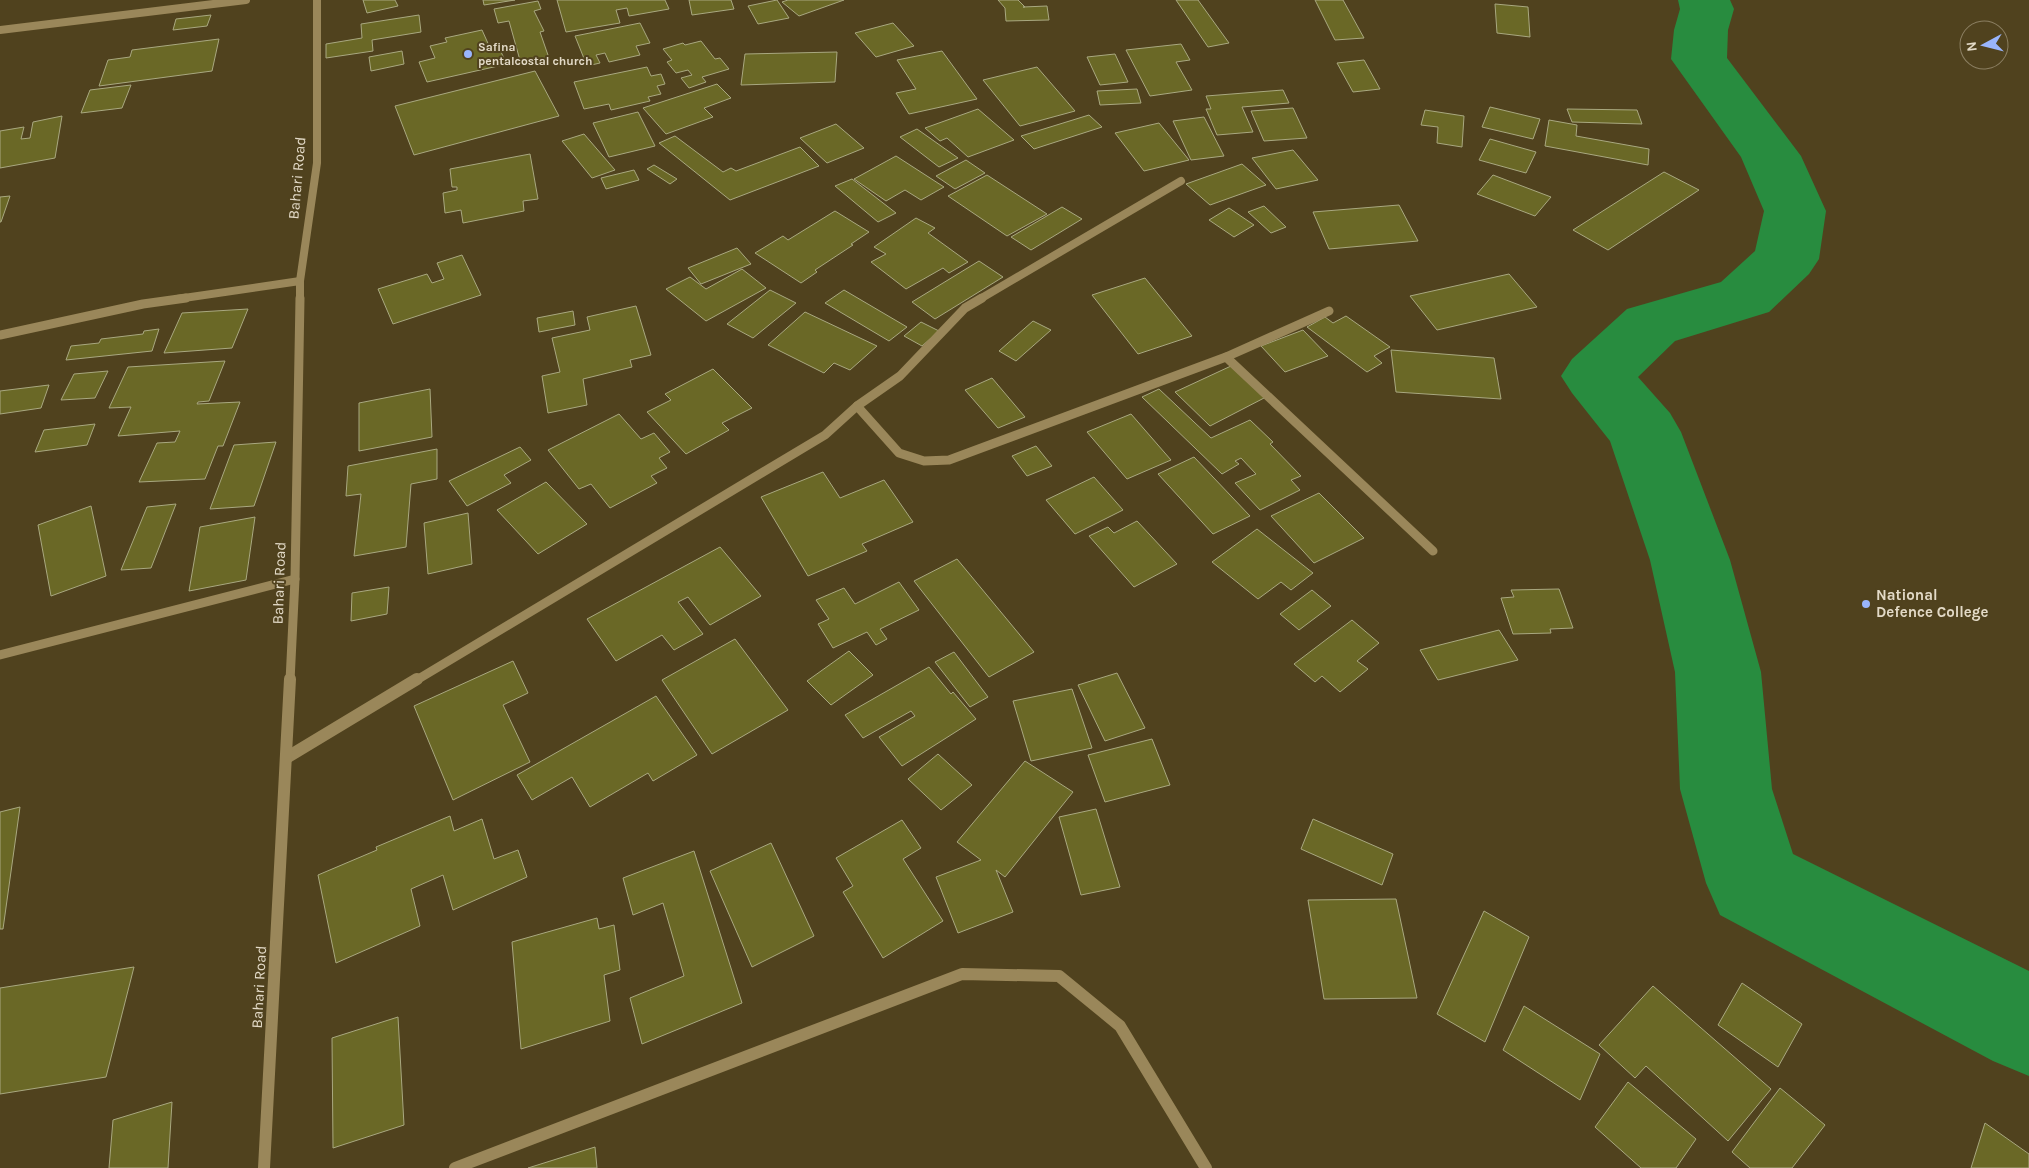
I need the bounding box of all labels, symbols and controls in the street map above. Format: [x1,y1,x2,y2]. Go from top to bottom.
north arrow [1959,20,2009,70]
place label: Safina pentalcostal church [478,40,592,68]
text: N [1963,41,1981,53]
marker: Safina pentalcostal church [462,48,474,60]
street label: Bahari Road [284,136,310,220]
street label: Bahari Road [269,541,289,625]
place label: National Defence College [1876,586,1989,621]
marker: National Defence College [1860,598,1872,610]
street label: Bahari Road [248,945,270,1029]

